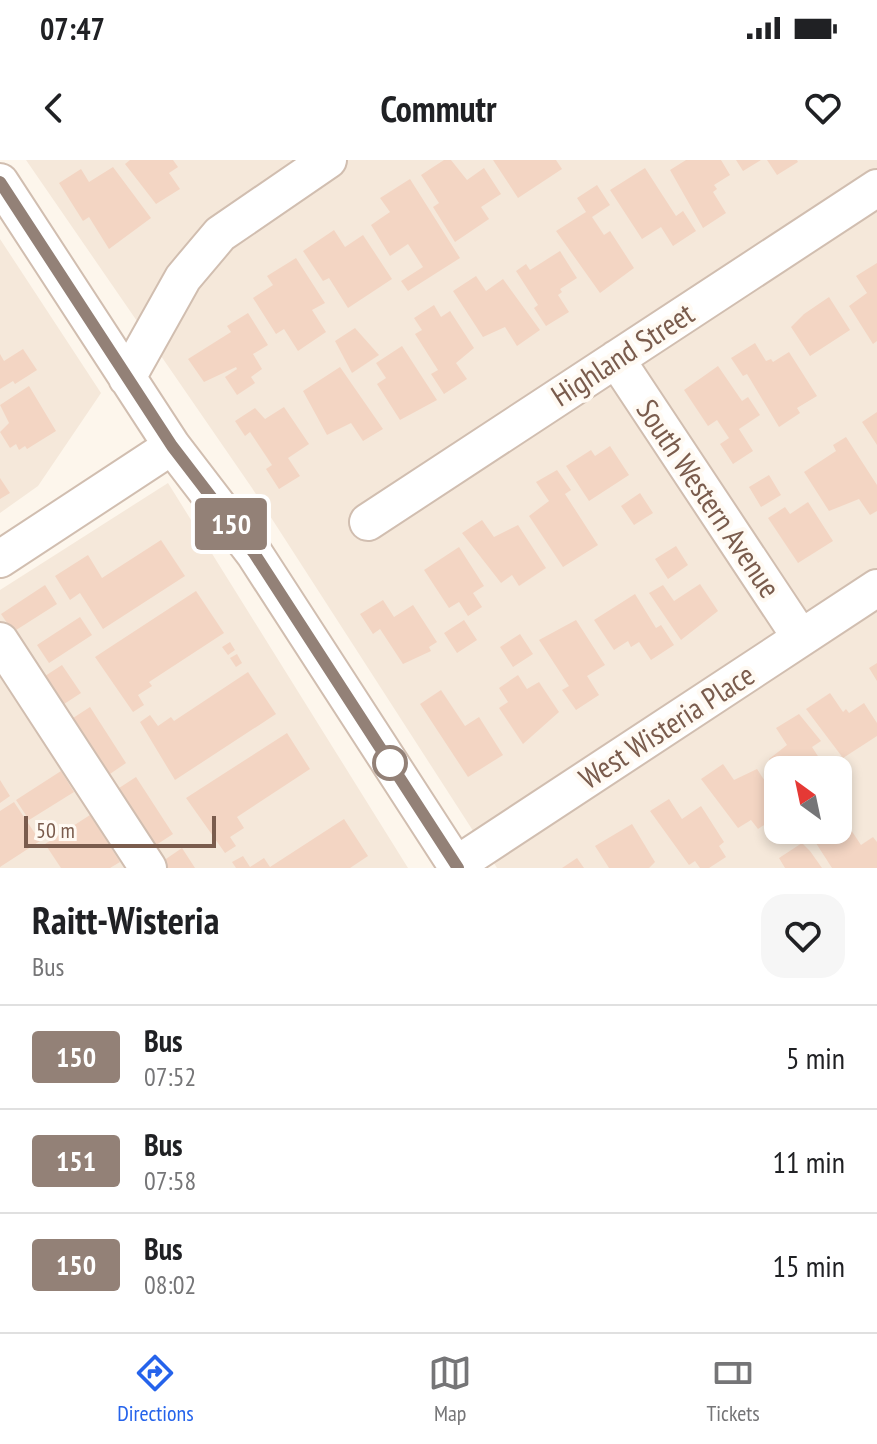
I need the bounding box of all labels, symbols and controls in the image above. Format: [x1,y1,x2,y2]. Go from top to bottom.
text: 07:47 [40,9,105,48]
text: Commutr [380,85,497,132]
icon: back [32,86,76,130]
icon: heart [801,86,845,130]
street label: Highland Street [543,293,702,414]
street label: South Western Avenue [628,392,790,605]
line badge: 150 [185,498,277,550]
text: 150 [211,505,251,542]
street label: West Wisteria Place [571,655,761,797]
unlabelled marker [373,746,407,780]
north arrow [764,756,852,844]
map controls [764,756,852,844]
scale bar [24,812,216,848]
text: 50 m [36,816,75,844]
button: heart [761,894,845,978]
text: Raitt-Wisteria [32,895,219,944]
text: Bus [32,950,64,983]
text: Bus [144,1021,183,1060]
text: 150 [56,1038,96,1075]
text: 5 min [786,1038,845,1077]
text: 07:52 [144,1060,196,1093]
text: Bus [144,1125,183,1164]
text: 151 [56,1142,96,1179]
text: 11 min [772,1142,845,1181]
text: 07:58 [144,1164,196,1197]
text: Bus [144,1229,183,1268]
text: 150 [56,1246,96,1283]
text: 15 min [772,1246,845,1285]
text: 08:02 [144,1268,196,1301]
tab: Directions [117,1351,194,1427]
tab: Map [428,1351,472,1427]
tab: Tickets [706,1351,760,1427]

